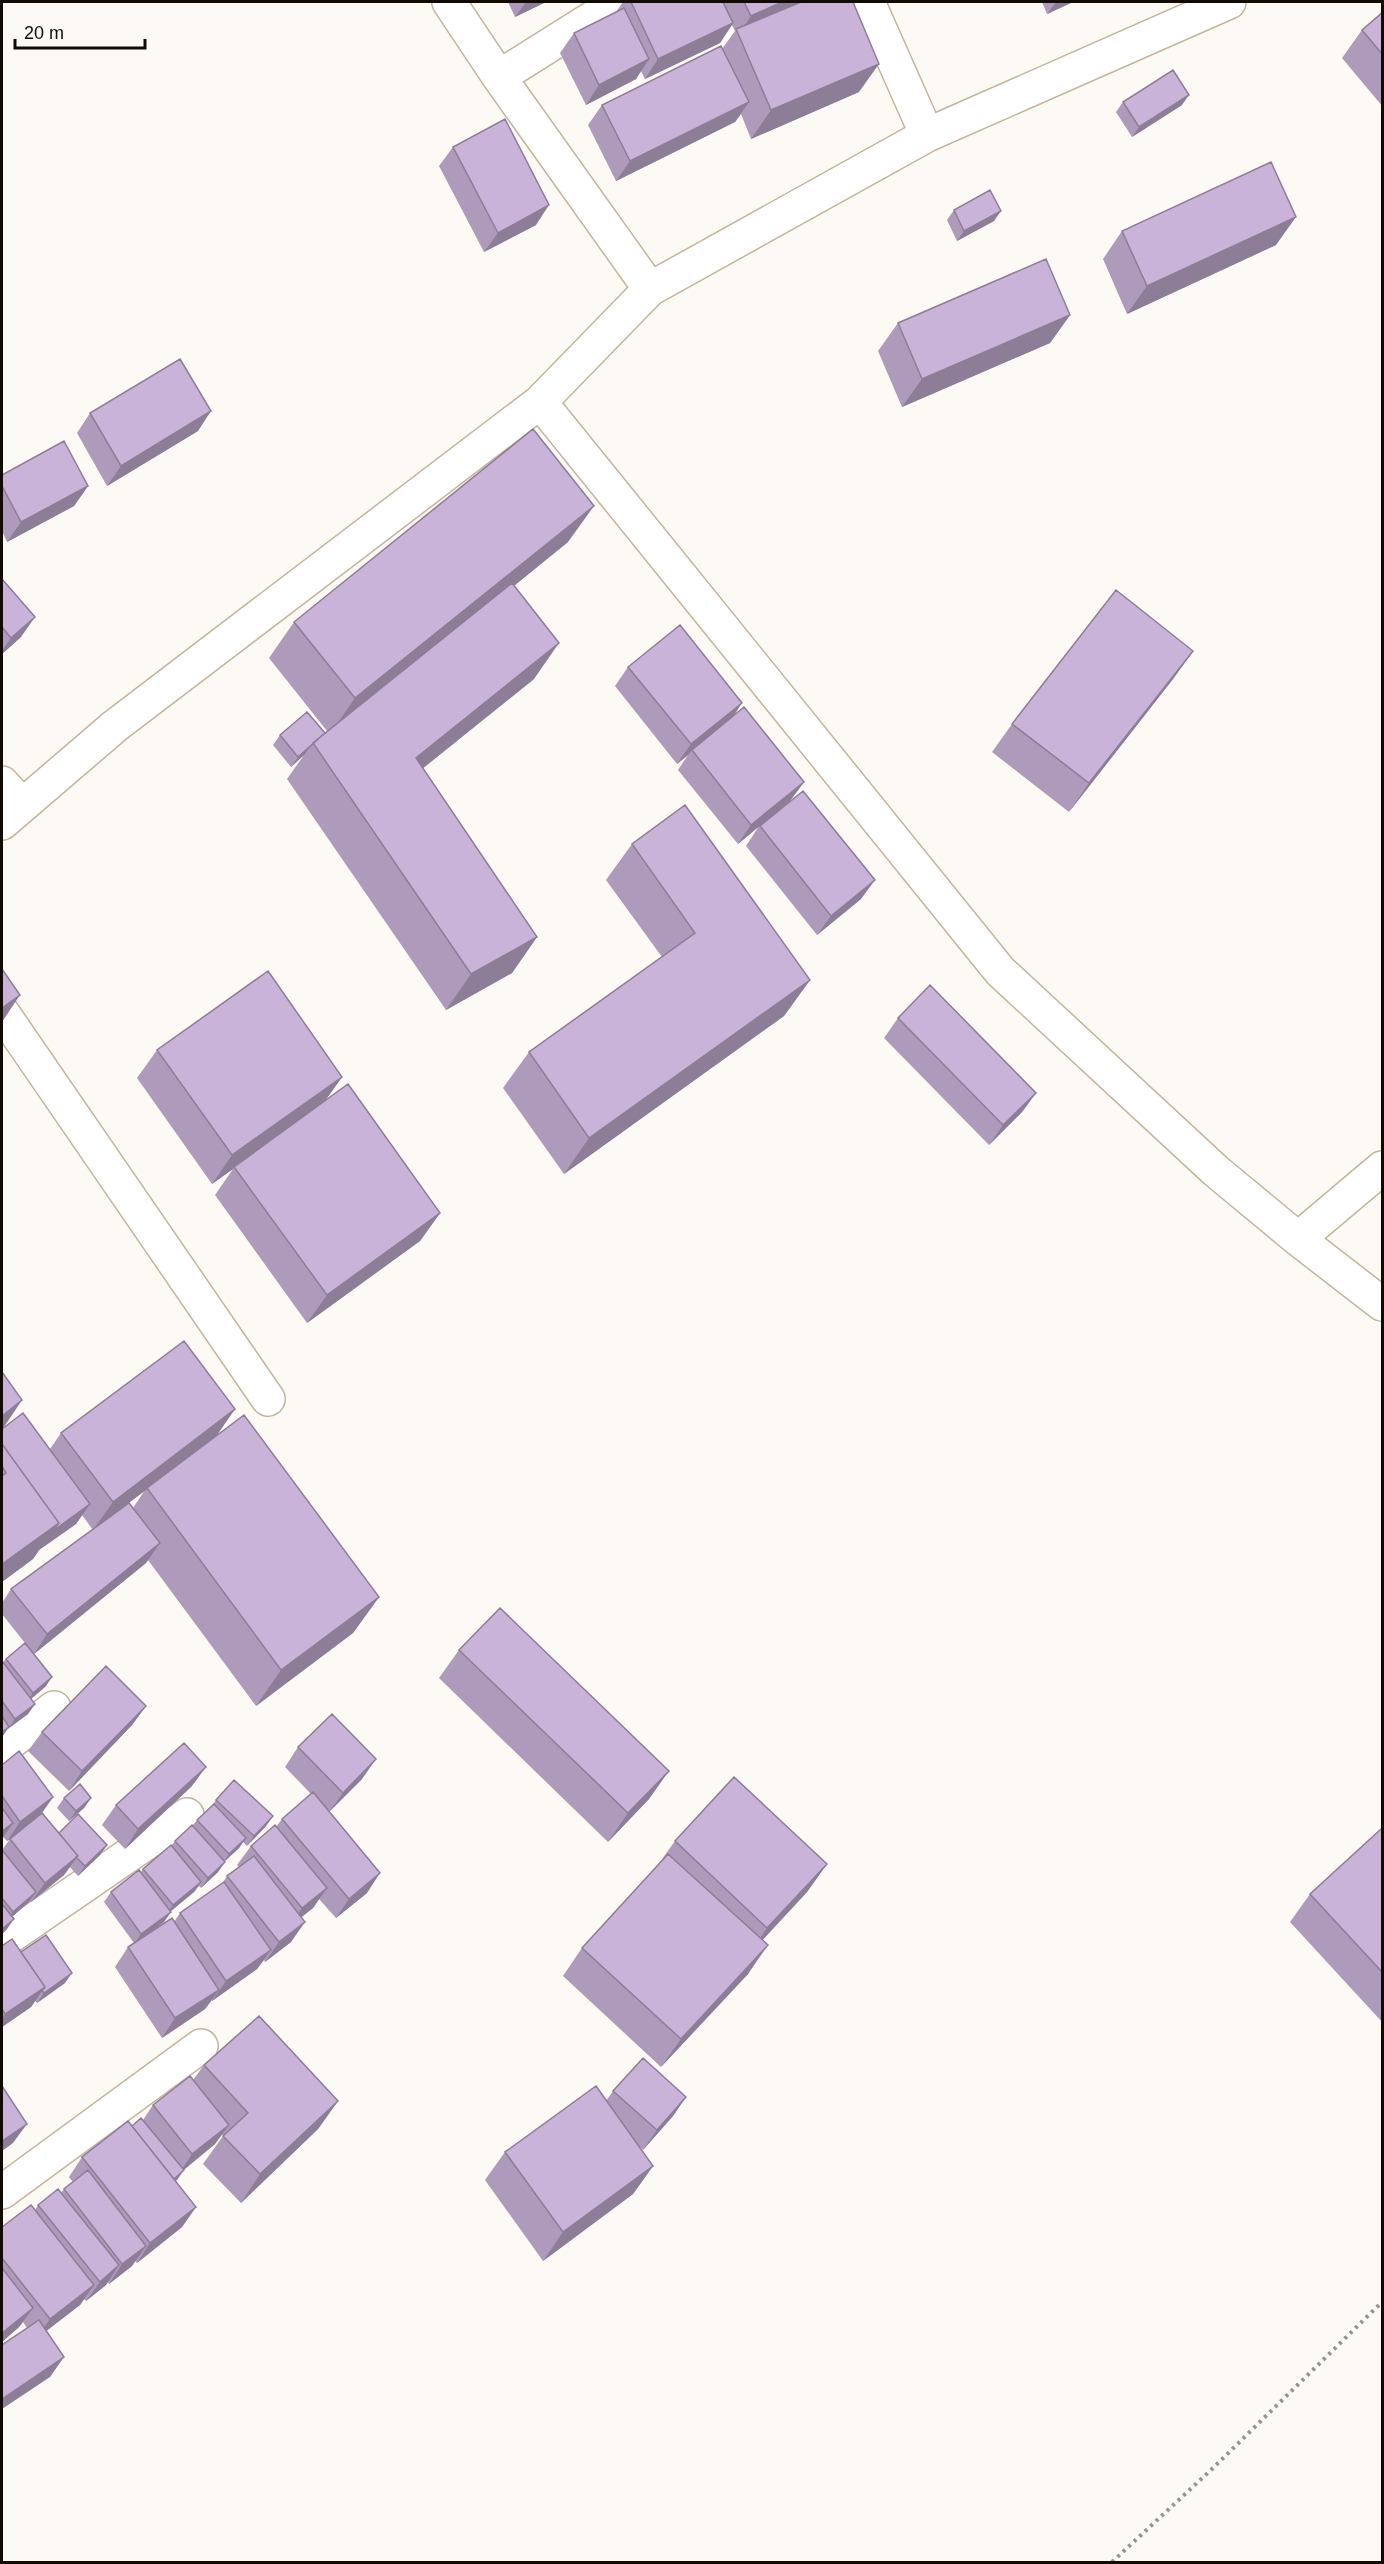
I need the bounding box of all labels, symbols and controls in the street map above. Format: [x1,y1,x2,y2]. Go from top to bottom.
scale bar [15,12,146,50]
text: 20 m [24,23,64,43]

